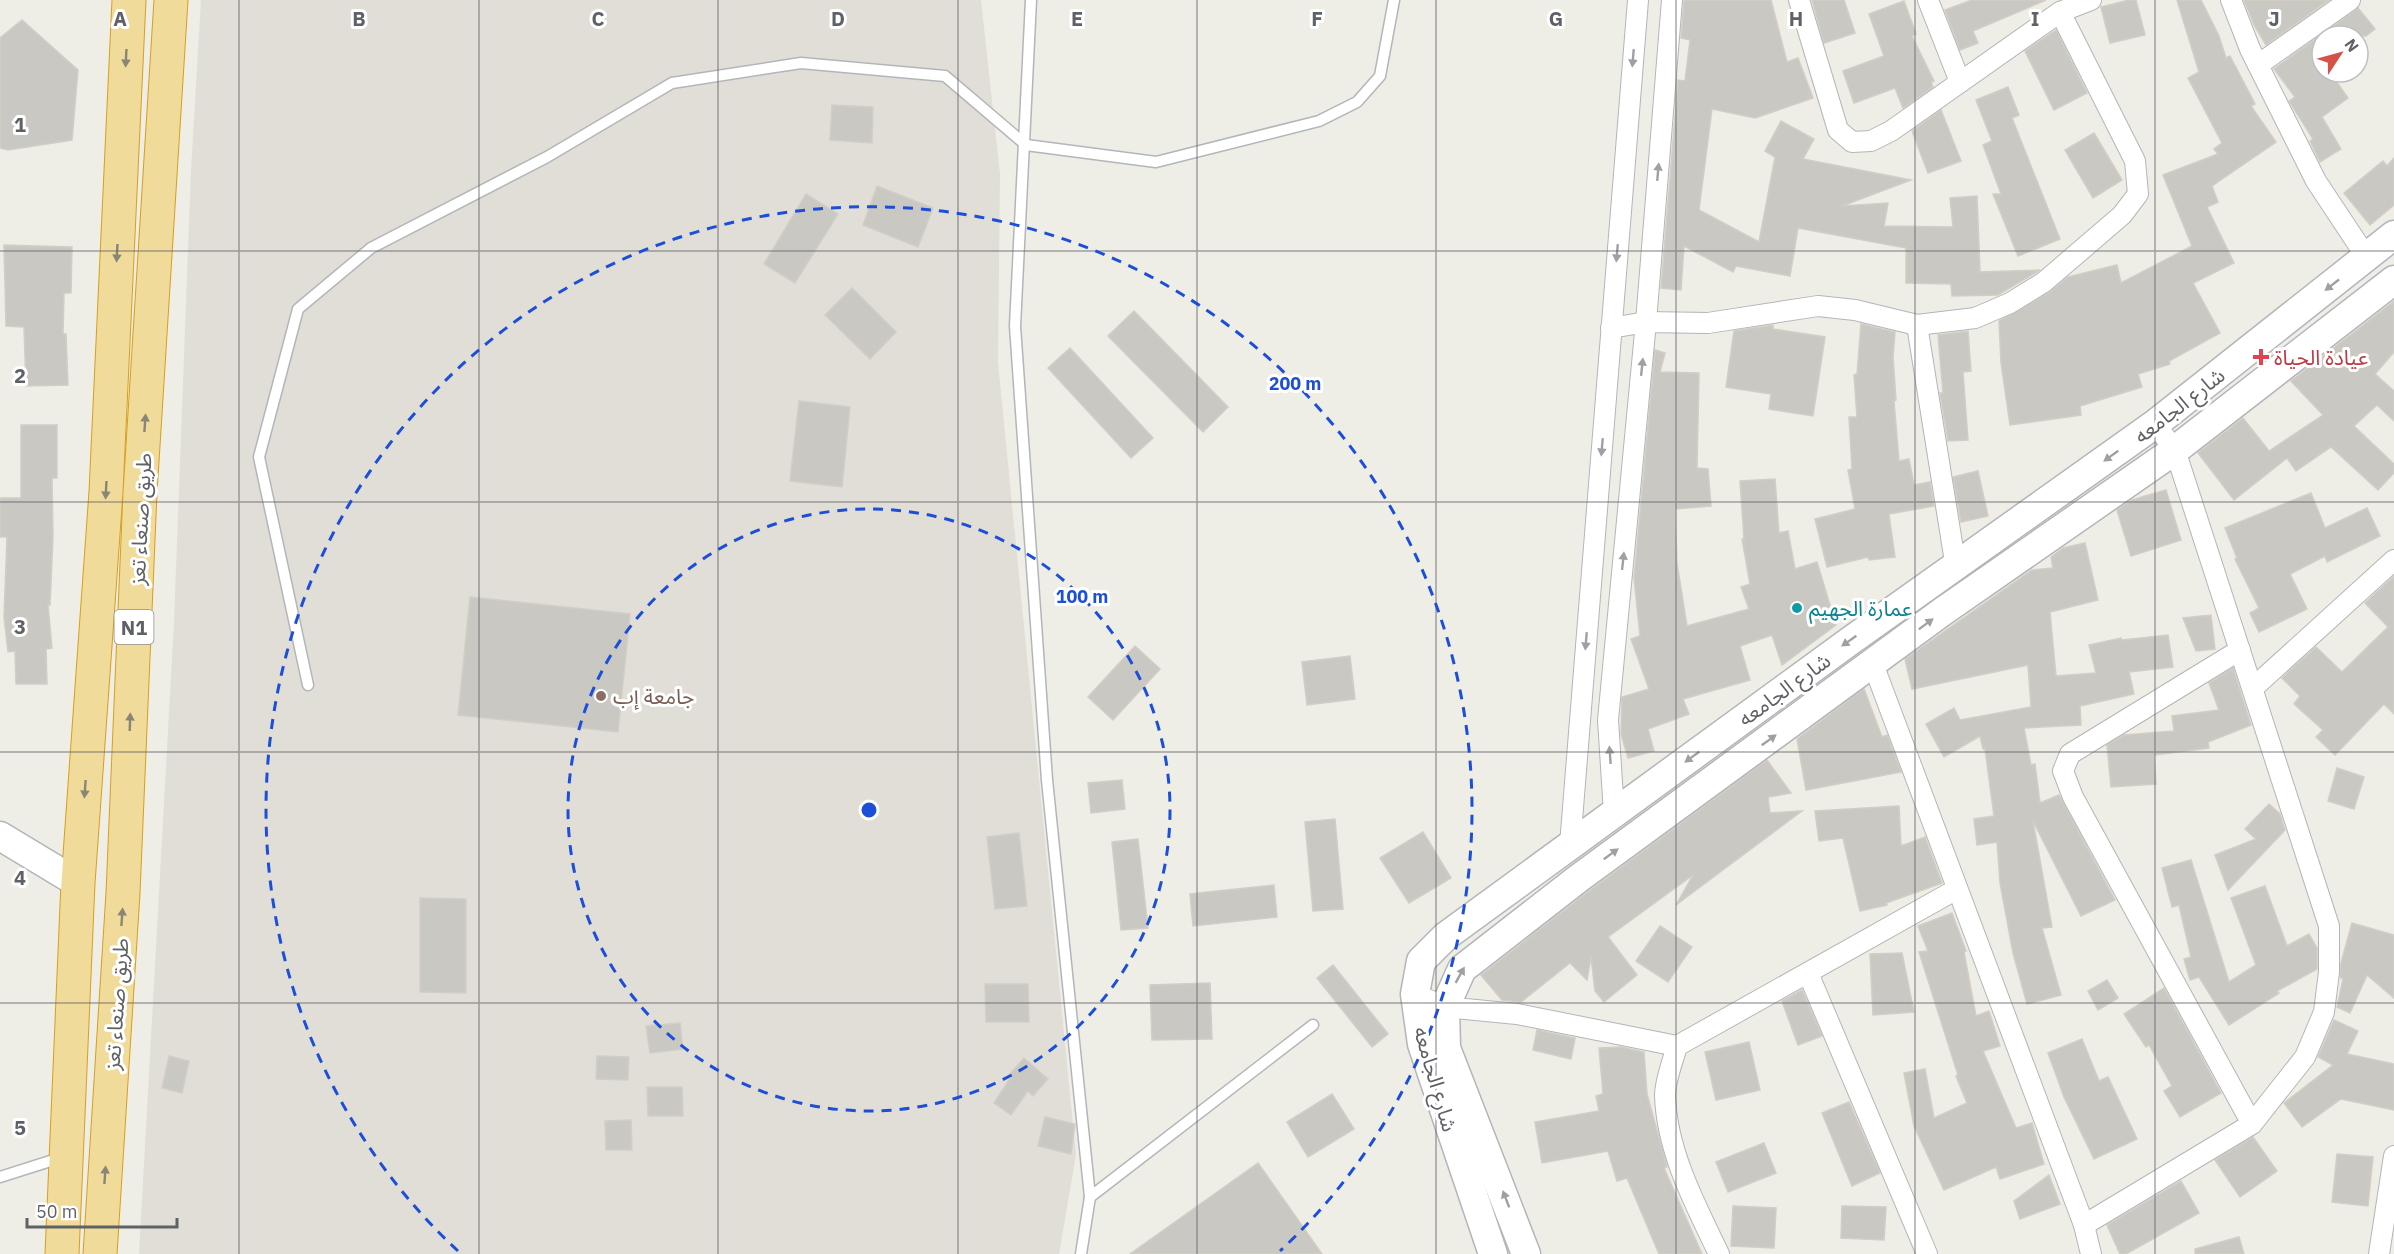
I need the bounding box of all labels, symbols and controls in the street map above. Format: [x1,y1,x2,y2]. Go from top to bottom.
text: A [113,5,127,32]
text: B [352,5,366,32]
text: C [591,5,605,32]
text: D [831,5,845,32]
text: E [1071,5,1083,32]
text: F [1311,5,1323,32]
text: G [1549,5,1563,32]
text: H [1789,5,1803,32]
text: I [2031,5,2039,32]
text: J [2268,5,2280,32]
north arrow [2310,24,2370,84]
text: N [2341,35,2364,56]
one-way arrow [122,49,131,68]
one-way arrow [1628,49,1638,68]
text: 1 [14,111,26,138]
one-way arrow [1654,163,1663,182]
one-way arrow [1612,243,1622,262]
one-way arrow [112,244,121,263]
one-way arrow [2324,279,2340,292]
place label: عيادة الحياة [2274,343,2368,371]
marker: عيادة الحياة [2252,348,2270,366]
one-way arrow [1637,357,1647,376]
street label: شارع الجامعه [2128,361,2231,451]
text: 2 [14,362,26,389]
text: 200 m [1269,372,1321,395]
one-way arrow [140,413,149,432]
one-way arrow [1597,438,1606,457]
one-way arrow [2104,450,2120,462]
street label: طريق صنعاء تعز [123,452,157,587]
one-way arrow [102,480,111,499]
one-way arrow [1618,551,1628,570]
text: 100 m [1056,585,1108,608]
place label: عمارة الجهيم [1809,594,1912,624]
marker: عمارة الجهيم [1790,601,1804,615]
road number: N1 [114,610,154,644]
text: 3 [14,613,26,640]
one-way arrow [1918,618,1934,630]
one-way arrow [1581,632,1591,651]
one-way arrow [1842,635,1857,647]
street label: شارع الجامعه [1732,646,1837,734]
place label: جامعة إب [613,682,694,710]
marker: جامعة إب [594,689,608,703]
one-way arrow [126,713,135,732]
one-way arrow [1762,734,1777,746]
one-way arrow [1606,745,1615,764]
one-way arrow [1684,750,1700,763]
one-way arrow [80,780,89,799]
centre of rings [859,800,879,820]
one-way arrow [1604,849,1619,861]
text: 4 [14,864,26,891]
one-way arrow [117,908,126,927]
street label: طريق صنعاء تعز [97,937,135,1072]
one-way arrow [1455,967,1465,984]
street label: شارع الجامعه [1406,1023,1464,1135]
text: 5 [14,1114,26,1141]
one-way arrow [101,1165,110,1184]
one-way arrow [1501,1190,1510,1208]
scale bar [27,1191,177,1229]
text: 50 m [36,1200,78,1223]

